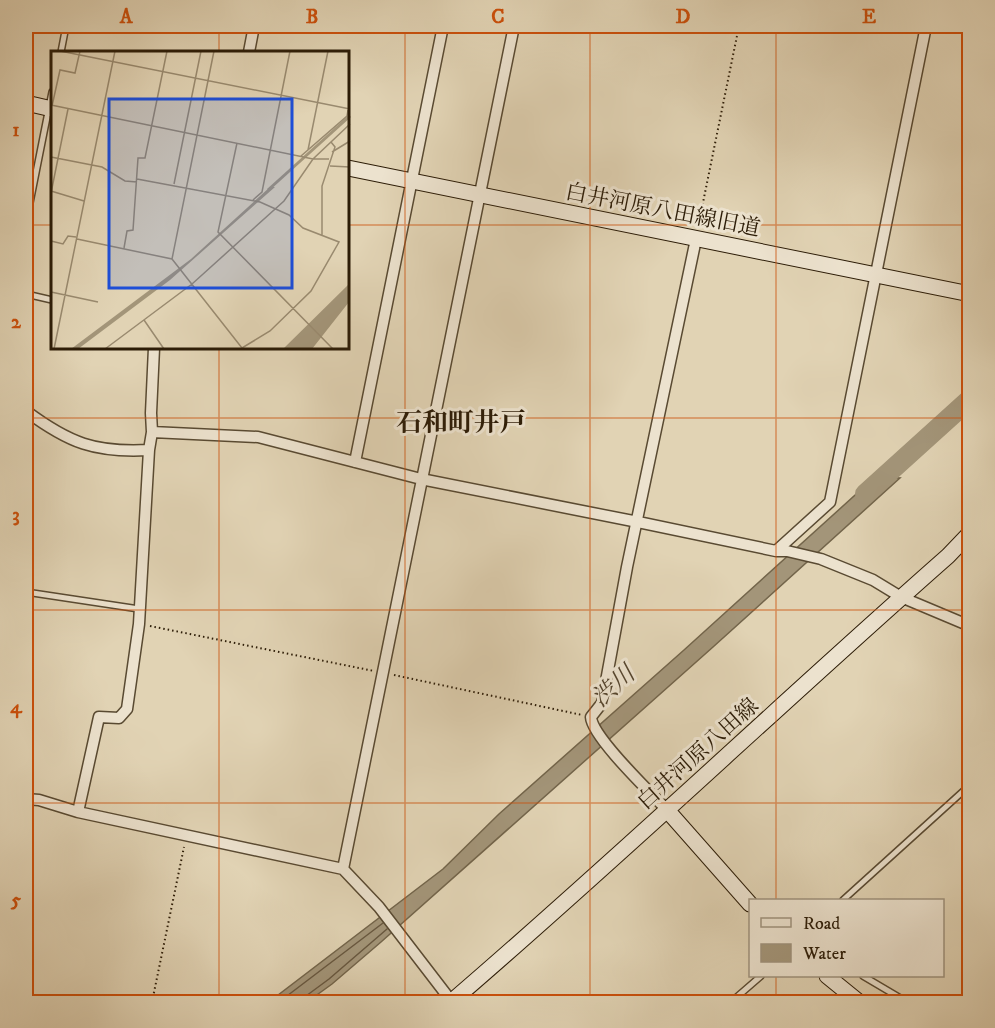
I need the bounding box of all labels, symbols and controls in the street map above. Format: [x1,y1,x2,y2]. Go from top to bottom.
text: A [119,5,134,30]
text: B [306,5,318,30]
text: C [491,5,505,30]
text: D [676,5,691,30]
text: E [862,5,876,30]
inset map [51,51,350,350]
text: 1 [12,118,20,143]
street label: 白井河原八田線旧道 [563,178,762,243]
text: 2 [11,310,22,335]
district label: 石和町井戸 [396,407,526,440]
text: 3 [12,503,20,528]
water label: 渋川 [586,658,644,714]
street label: 白井河原八田線 [632,693,764,816]
text: 4 [10,695,23,720]
text: 5 [10,888,21,913]
legend [749,899,944,977]
text: Road [803,913,840,935]
text: Water [802,943,846,965]

